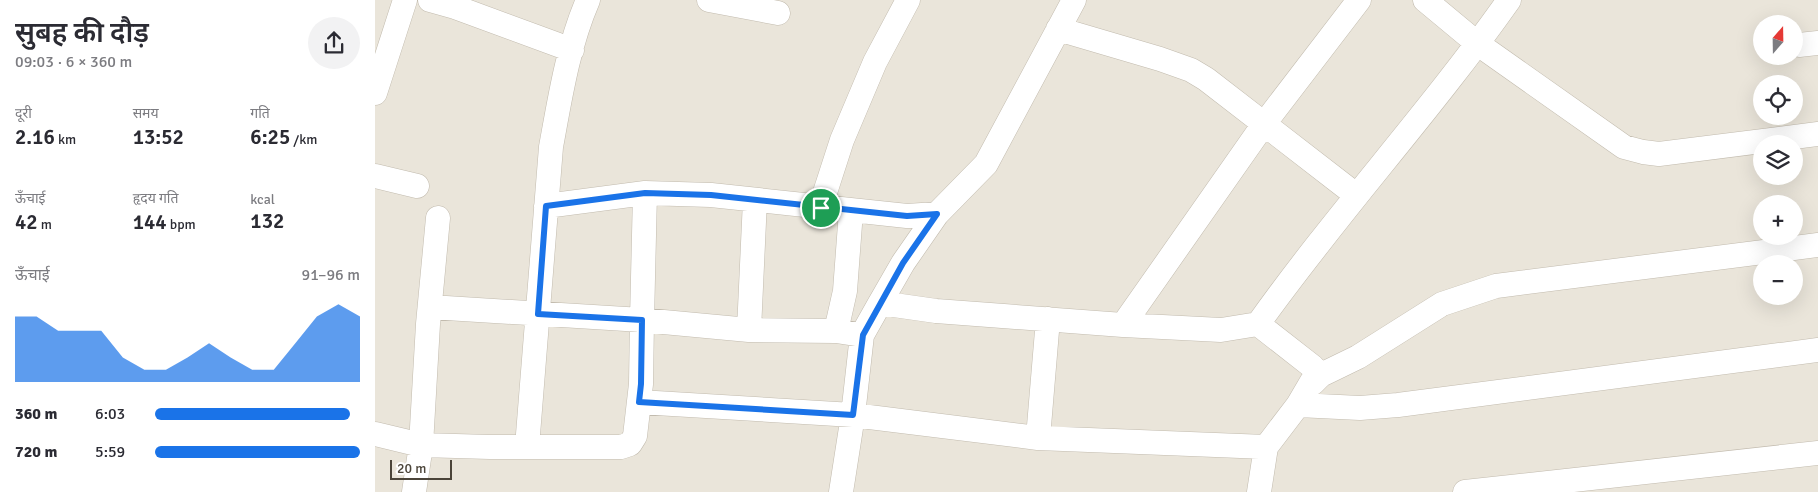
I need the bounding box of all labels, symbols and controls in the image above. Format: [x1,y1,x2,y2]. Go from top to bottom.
north arrow [1753,15,1803,65]
map controls [1753,15,1803,305]
text: सुबह की दौड़ [15,16,149,50]
button: share [308,17,360,69]
text: 09:03 · 6 × 360 m [15,52,132,72]
button: locate [1753,75,1803,125]
text: दूरी [15,105,32,122]
text: समय [133,105,159,122]
text: गति [250,105,270,122]
text: 2.16 [15,124,55,150]
text: 13:52 [133,124,184,150]
text: 6:25 [250,124,290,150]
text: km [55,131,76,148]
text: /km [290,131,317,148]
button: layers [1753,135,1803,185]
pin [800,187,842,229]
text: ऊँचाई [15,190,45,207]
text: हृदय गति [133,190,178,207]
text: kcal [250,191,275,208]
icon: arrive [807,194,835,222]
button: + [1753,195,1803,245]
text: 132 [250,208,284,234]
text: 42 [15,209,38,235]
text: 144 [133,209,167,235]
text: m [38,216,52,233]
text: bpm [167,216,196,233]
button: − [1753,255,1803,305]
text: ऊँचाई [15,265,50,285]
text: 91–96 m [302,265,360,285]
text: 360 m [15,404,57,424]
text: 6:03 [95,404,125,424]
text: 720 m [15,442,57,462]
text: 5:59 [95,442,125,462]
scale bar [390,457,453,480]
text: 20 m [397,460,426,477]

